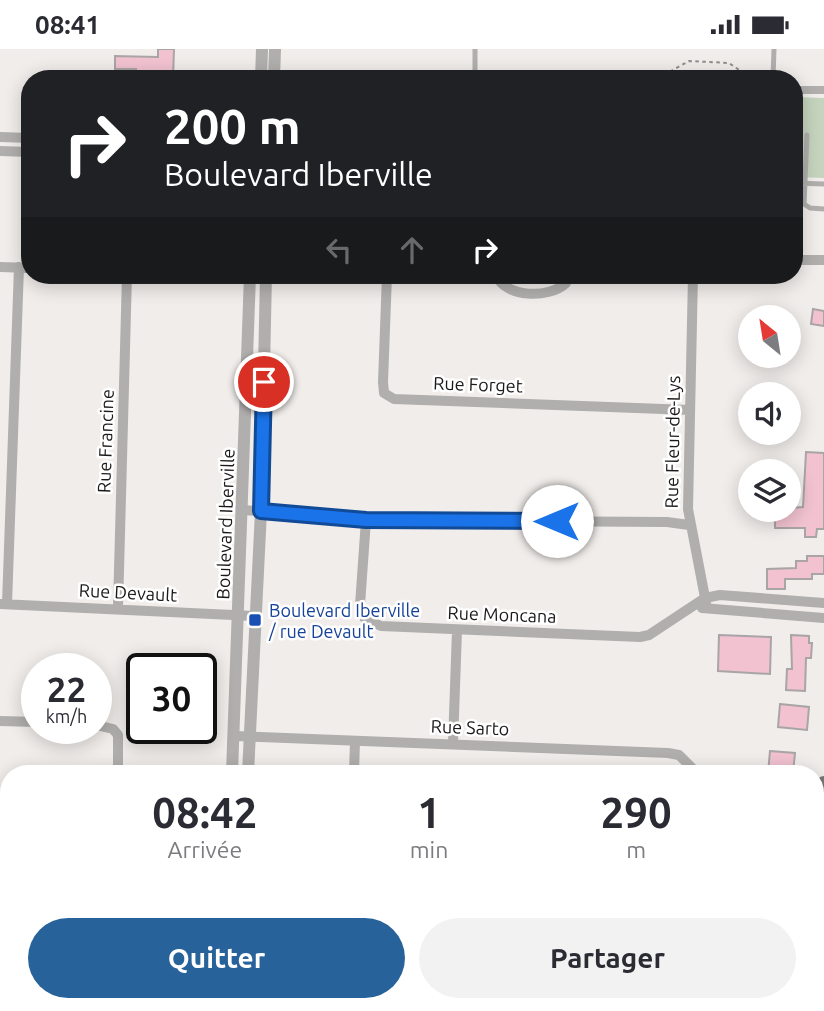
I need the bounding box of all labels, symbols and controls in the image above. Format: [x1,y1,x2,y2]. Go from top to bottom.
text: 08:41 [35,10,100,39]
icon: right [49,98,140,189]
text: 200 m [164,98,301,153]
text: Boulevard Iberville [164,156,433,192]
icon: left [320,231,358,269]
icon: ahead [393,231,431,269]
icon: right [466,231,504,269]
north arrow [738,305,802,367]
map controls [738,305,801,522]
pin [234,352,294,412]
icon: arrive [245,363,283,401]
street label: Rue Forget [433,372,523,396]
street label: Rue Fleur-de-Lys [661,375,683,509]
button: sound [738,382,801,445]
street label: Rue Francine [93,389,117,493]
street label: Boulevard Iberville [212,448,238,600]
button: layers [738,459,801,522]
position arrow [520,484,594,558]
street label: Rue Devault [78,579,178,605]
place label: Boulevard Iberville / rue Devault [268,600,420,641]
street label: Rue Moncana [447,602,557,626]
marker: Boulevard Iberville / rue Devault [247,612,263,628]
speed limit sign: 30 [126,653,217,744]
text: 22 [47,669,86,709]
text: km/h [46,706,87,726]
street label: Rue Sarto [430,716,510,738]
text: 08:42 [152,789,257,836]
text: 1 [417,789,441,836]
text: 290 [601,789,672,836]
text: Arrivée [168,837,242,862]
text: min [410,837,448,862]
text: m [626,837,646,862]
button: Quitter [28,918,405,998]
button: Partager [419,918,796,998]

